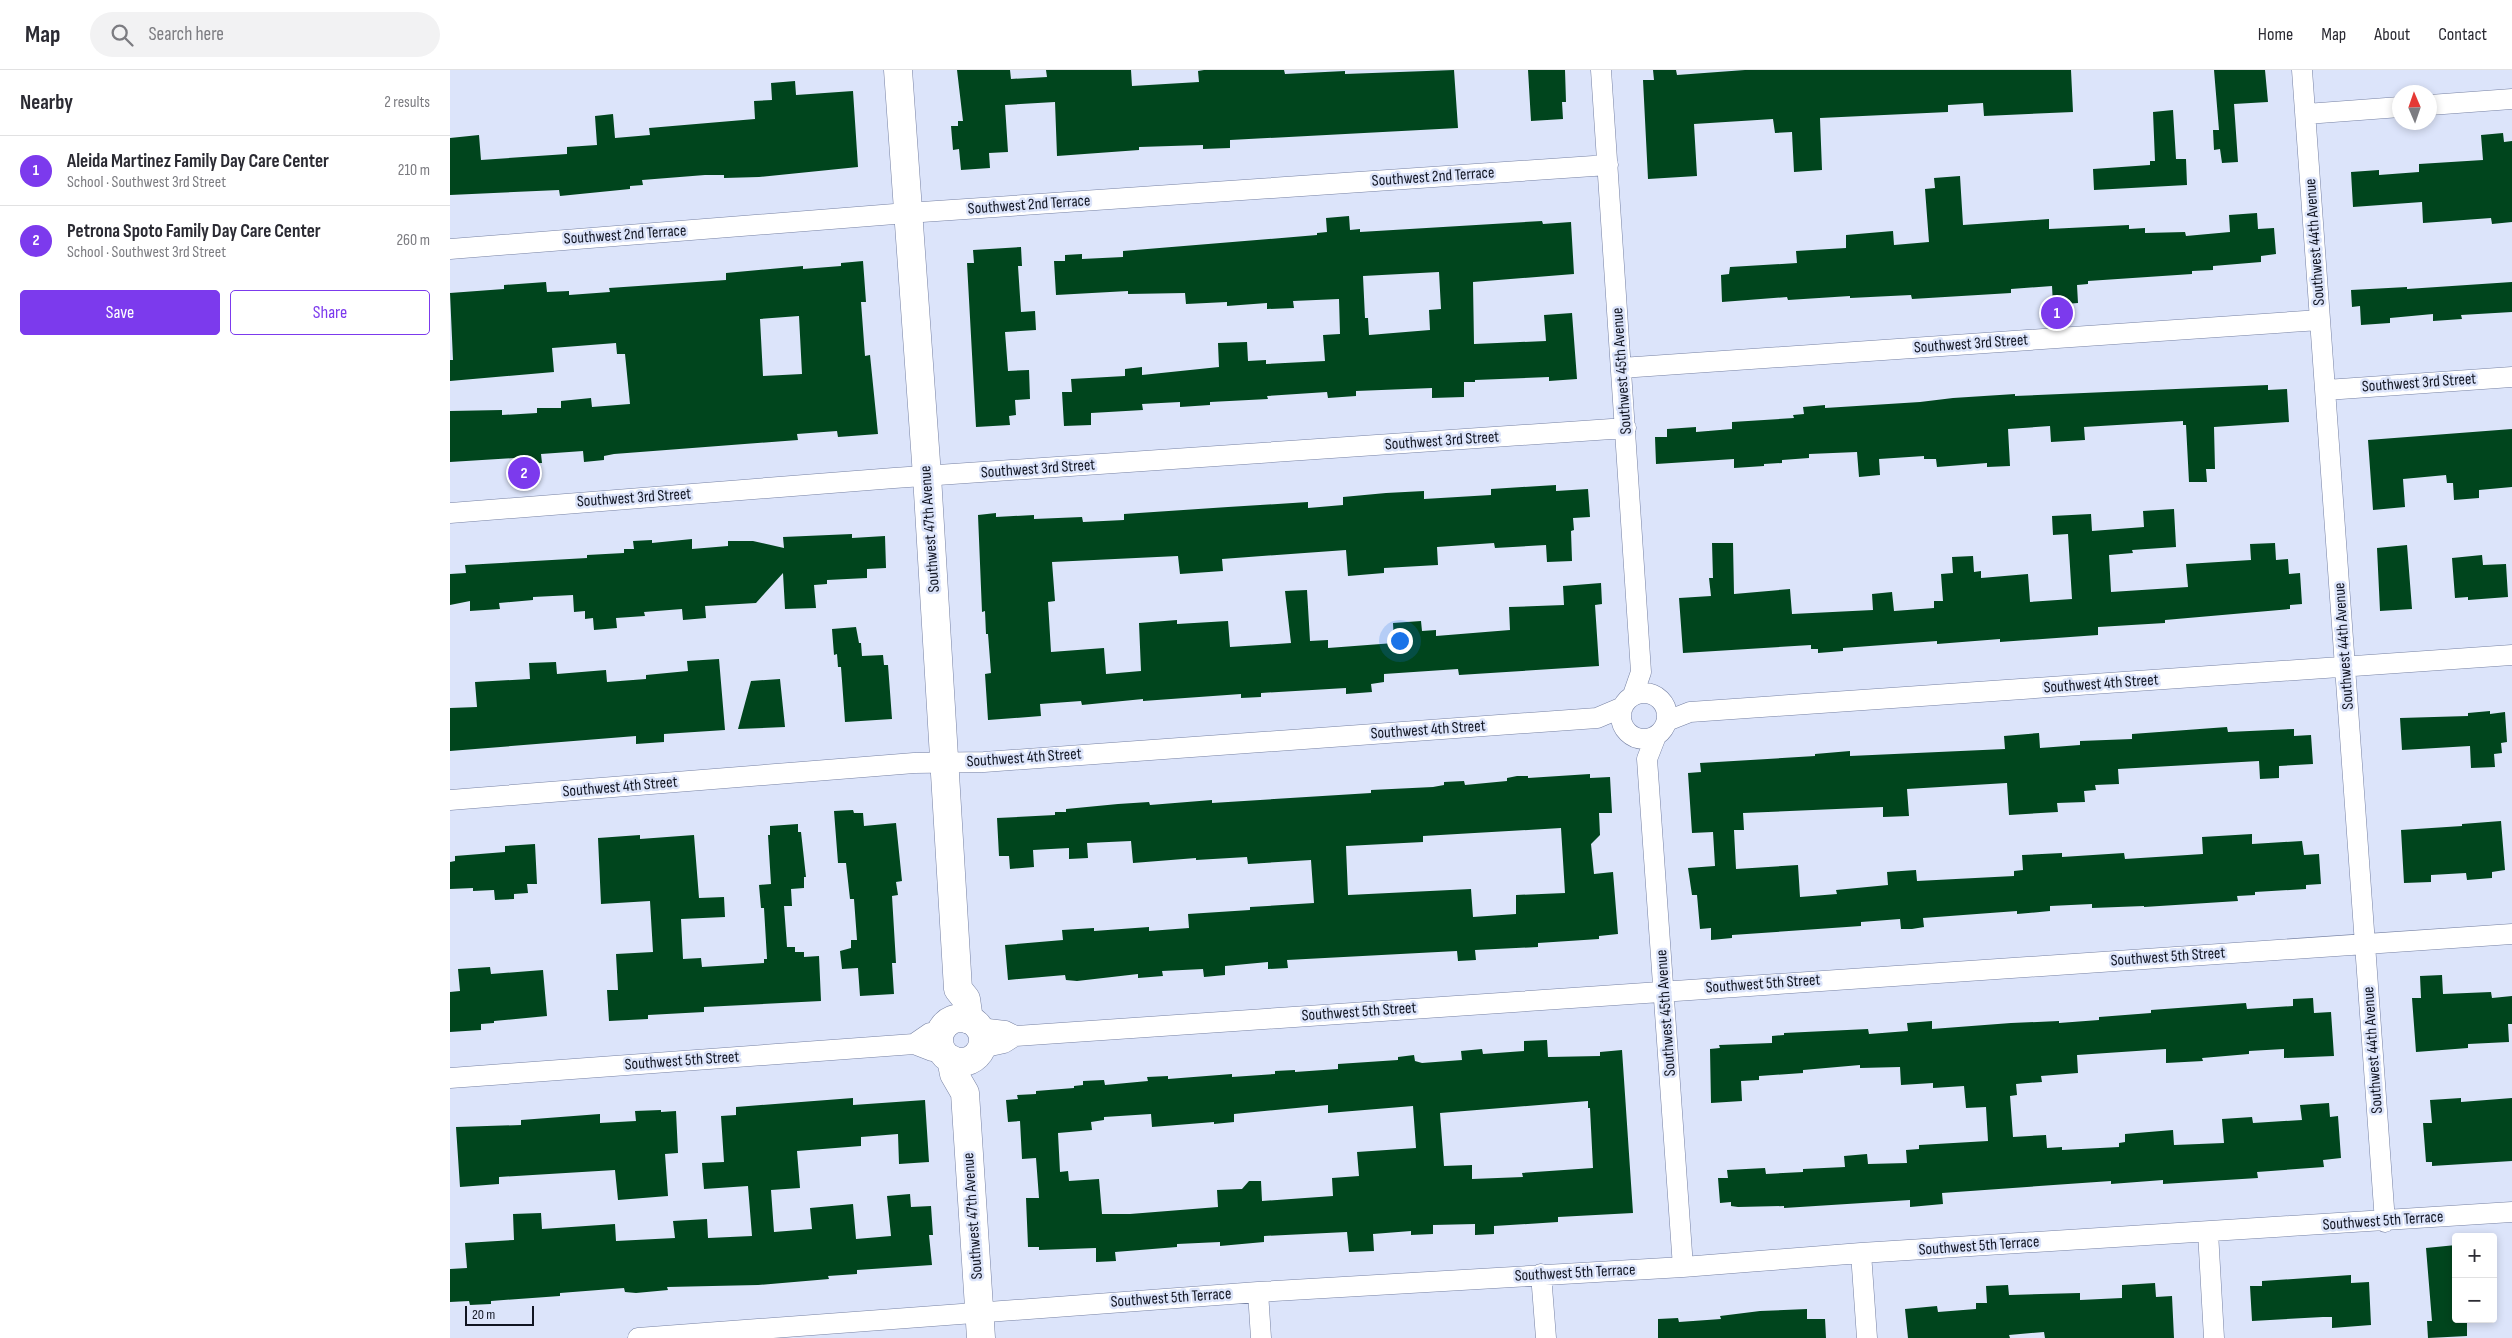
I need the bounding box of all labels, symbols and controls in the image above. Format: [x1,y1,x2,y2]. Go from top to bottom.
search box [90,12,440,57]
text: Map [25,20,60,49]
icon: search [108,21,136,49]
text: Search here [148,23,224,46]
text: Home [2258,24,2293,45]
text: Map [2321,24,2346,45]
text: About [2374,24,2410,45]
text: Contact [2438,24,2487,45]
north arrow [2392,85,2437,130]
text: Nearby [20,90,73,115]
text: 2 results [384,93,430,112]
text: Aleida Martinez Family Day Care Center [67,150,329,173]
text: 1 [33,161,39,180]
text: 210 m [398,161,430,180]
street label: Southwest 2nd Terrace [1371,163,1495,191]
text: School · Southwest 3rd Street [67,173,226,192]
street label: Southwest 44th Avenue [2301,178,2329,306]
street label: Southwest 2nd Terrace [967,191,1091,219]
text: Petrona Spoto Family Day Care Center [67,220,321,243]
street label: Southwest 2nd Terrace [563,221,687,249]
text: 2 [32,231,40,250]
text: 260 m [396,231,430,250]
text: School · Southwest 3rd Street [67,243,226,262]
button: Save [20,290,220,335]
button: Share [230,290,430,335]
pin: 1 [2041,294,2073,332]
street label: Southwest 45th Avenue [1608,307,1636,435]
street label: Southwest 3rd Street [1913,331,2029,357]
street label: Southwest 3rd Street [2361,370,2477,396]
street label: Southwest 3rd Street [1384,428,1500,454]
pin: 2 [508,454,540,492]
street label: Southwest 3rd Street [980,456,1096,482]
street label: Southwest 47th Avenue [916,465,944,593]
street label: Southwest 3rd Street [576,485,692,511]
street label: Southwest 44th Avenue [2330,582,2358,710]
your location [1387,628,1413,654]
street label: Southwest 4th Street [2043,670,2159,697]
street label: Southwest 4th Street [1370,716,1486,743]
street label: Southwest 4th Street [966,744,1082,771]
street label: Southwest 4th Street [562,773,678,801]
street label: Southwest 5th Street [2110,944,2226,970]
street label: Southwest 45th Avenue [1652,949,1680,1077]
street label: Southwest 5th Street [1705,971,1821,997]
street label: Southwest 44th Avenue [2359,986,2387,1114]
street label: Southwest 5th Street [1301,999,1417,1025]
street label: Southwest 5th Street [624,1048,740,1074]
street label: Southwest 47th Avenue [959,1152,987,1280]
street label: Southwest 5th Terrace [2322,1207,2444,1235]
street label: Southwest 5th Terrace [1918,1232,2040,1260]
map controls [2452,1233,2497,1323]
button: + [2452,1233,2497,1278]
street label: Southwest 5th Terrace [1514,1260,1636,1286]
button: − [2452,1278,2497,1323]
street label: Southwest 5th Terrace [1110,1284,1232,1312]
scale bar [465,1303,534,1326]
text: 20 m [472,1306,495,1323]

